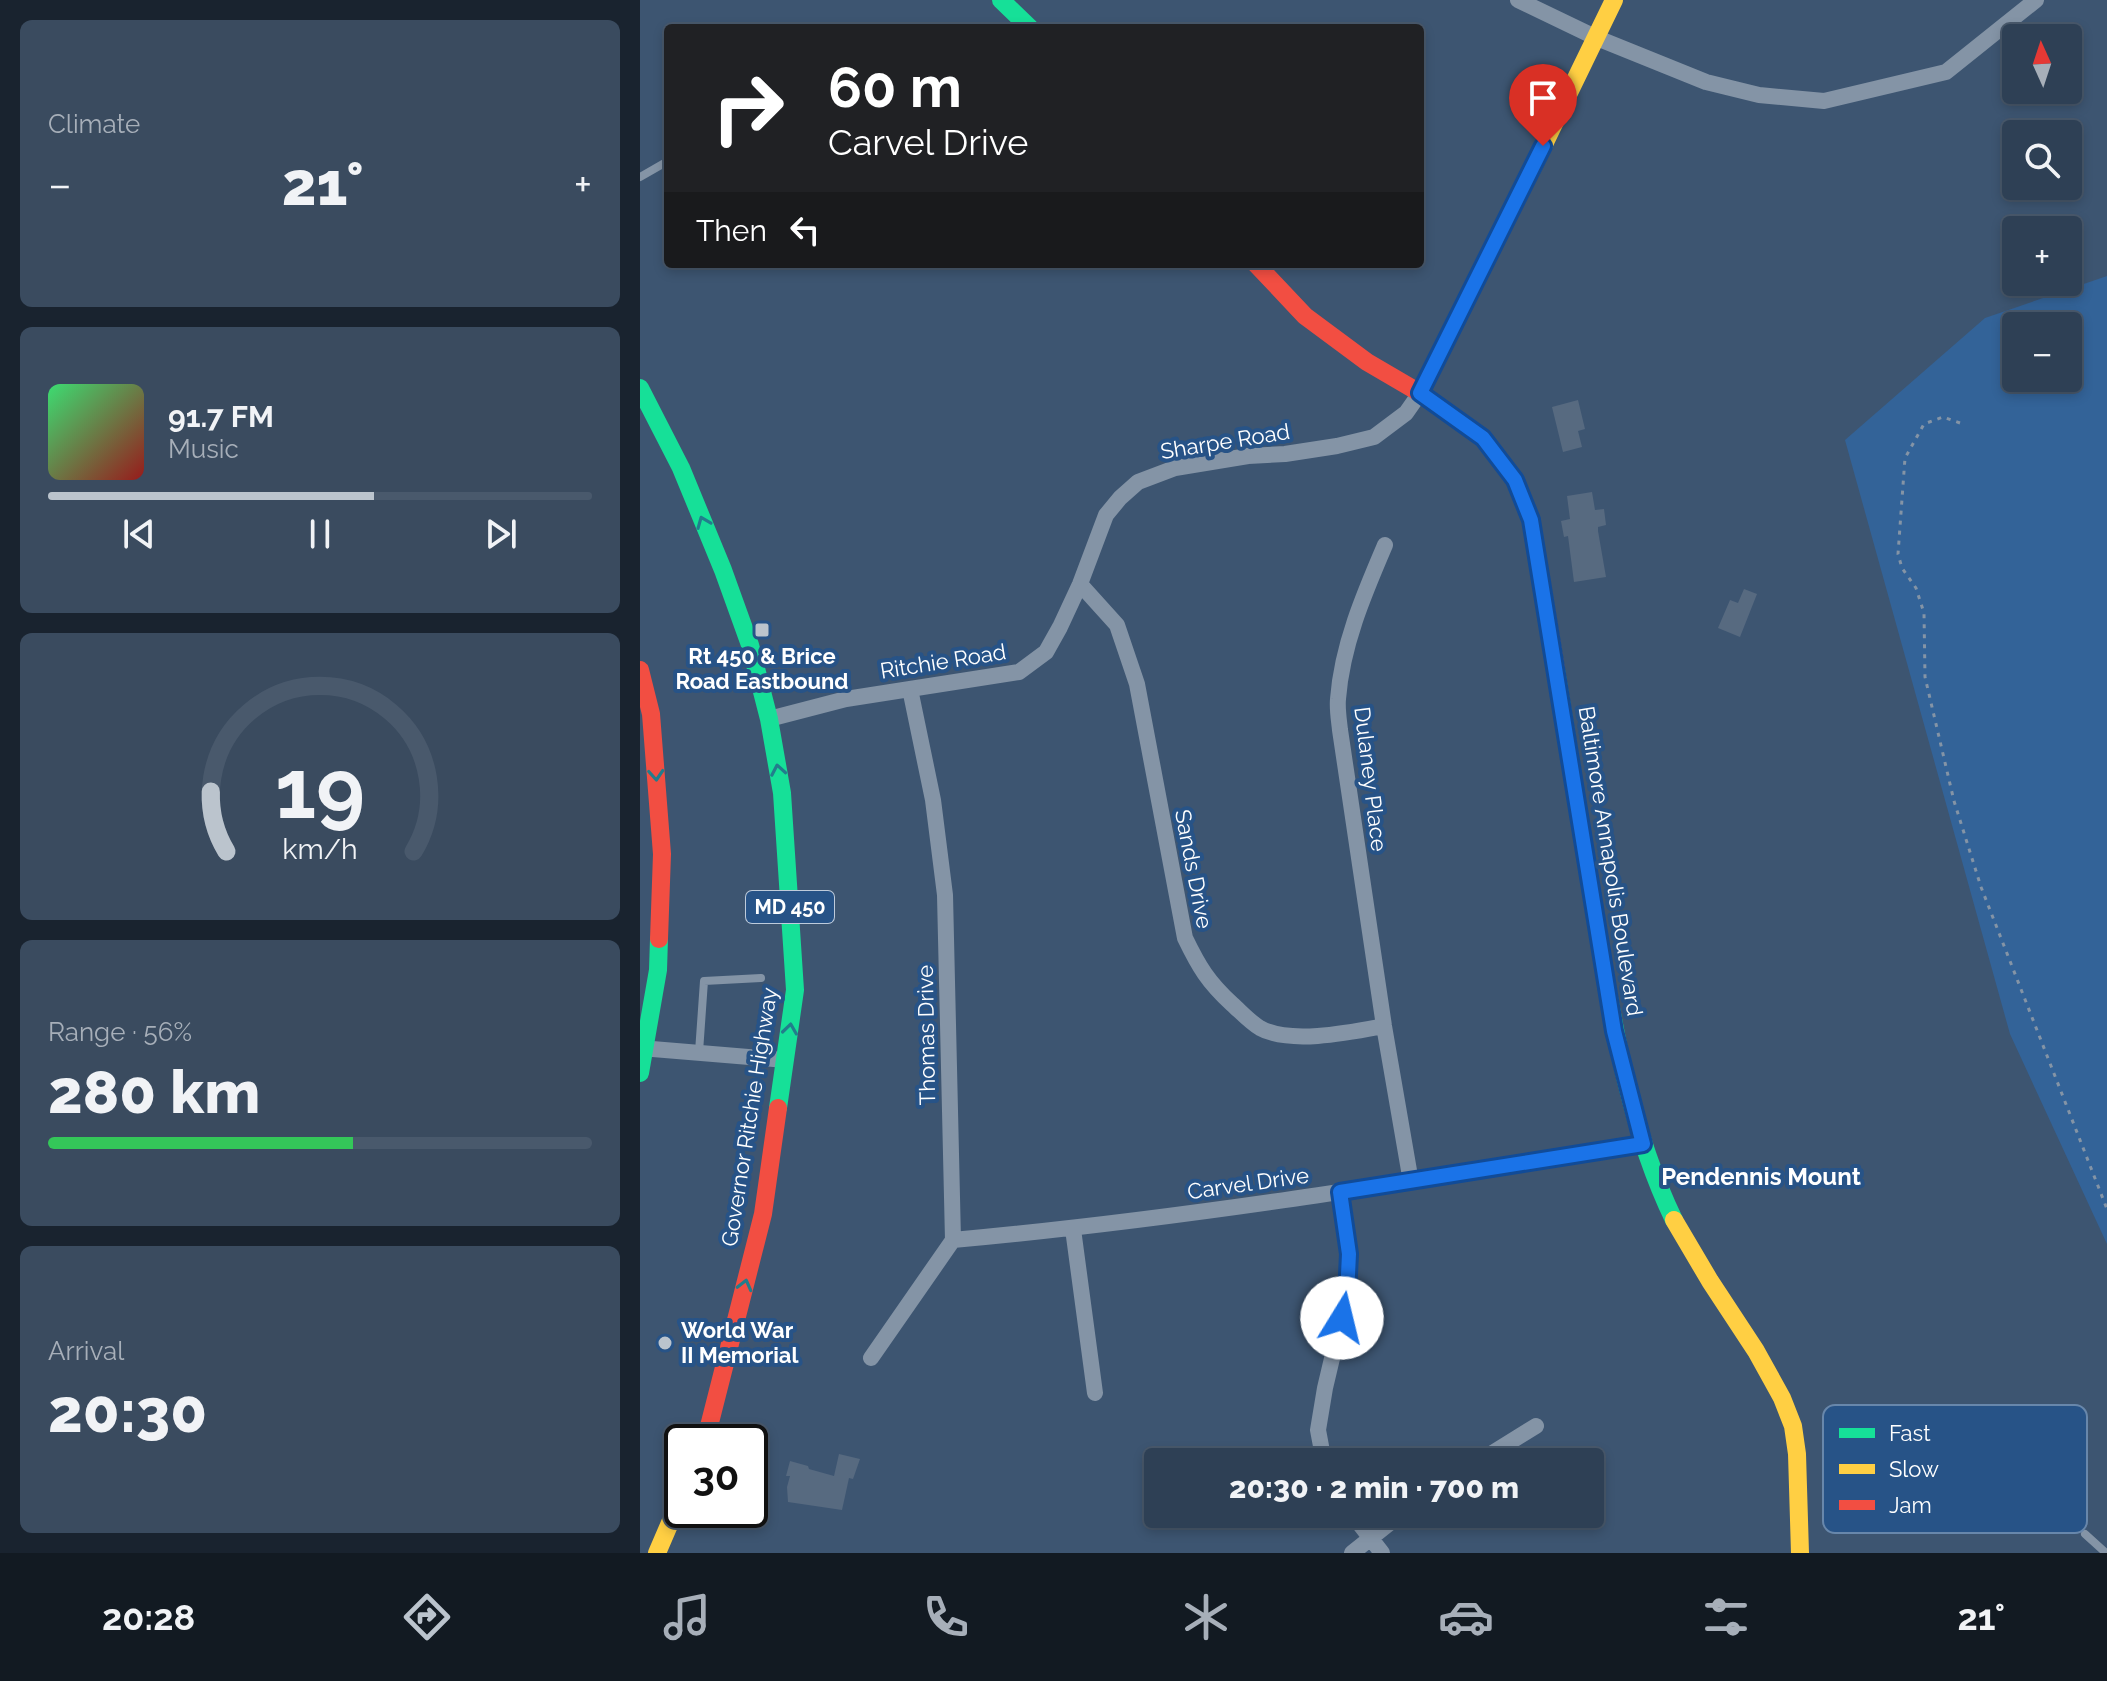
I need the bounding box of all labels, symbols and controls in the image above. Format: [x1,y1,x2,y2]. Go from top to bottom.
north arrow [2002,24,2082,104]
map controls [2002,24,2082,392]
text: 60 m [828,54,962,120]
icon: right [696,56,800,160]
pin [1509,64,1577,146]
icon: arrive [1521,76,1565,120]
text: Climate [48,109,140,139]
button: search [2002,120,2082,200]
text: Carvel Drive [828,121,1028,163]
text: 21° [282,149,364,219]
text: − [48,159,72,210]
text: + [574,159,592,210]
icon: left [783,208,827,252]
text: Then [696,213,767,248]
button: + [2002,216,2082,296]
button: − [2002,312,2082,392]
text: 91.7 FM [168,399,274,434]
street label: Sharpe Road [1158,418,1292,464]
text: Music [168,434,239,464]
icon: previous [117,512,161,556]
icon: pause [298,512,342,556]
icon: next [479,512,523,556]
one-way arrow [697,516,713,530]
marker: Rt 450 & Brice Road Eastbound [753,621,771,639]
street label: Ritchie Road [878,638,1008,684]
place label: Rt 450 & Brice Road Eastbound [675,643,849,694]
street label: Baltimore Annapolis Boulevard [1574,704,1648,1018]
street label: Dulaney Place [1349,705,1393,853]
text: 19 [275,740,365,837]
one-way arrow [770,764,787,777]
one-way arrow [647,769,664,782]
street label: Sands Drive [1170,807,1218,931]
text: km/h [282,833,358,867]
road number: MD 450 [746,891,834,923]
street label: Thomas Drive [912,965,940,1105]
street label: Governor Ritchie Highway [716,986,782,1248]
text: Range · 56% [48,1017,192,1047]
one-way arrow [781,1022,798,1036]
text: 280 km [48,1057,260,1127]
street label: Carvel Drive [1186,1162,1311,1204]
district label: Pendennis Mount [1661,1162,1861,1191]
position arrow [1300,1276,1384,1360]
one-way arrow [736,1279,753,1293]
place label: World War II Memorial [681,1317,799,1368]
marker: World War II Memorial [656,1334,674,1352]
text: Arrival [48,1336,124,1366]
text: 20:30 [48,1376,207,1446]
legend [1823,1405,2087,1533]
text: Fast [1889,1420,1931,1446]
speed limit sign: 30 [664,1424,768,1528]
text: Slow [1889,1456,1939,1482]
text: 20:30 · 2 min · 700 m [1229,1470,1519,1505]
text: Jam [1889,1492,1932,1518]
icon: directions [399,1589,455,1645]
icon: music [659,1589,715,1645]
icon: phone [918,1589,974,1645]
icon: climate [1178,1589,1234,1645]
icon: car [1438,1589,1494,1645]
icon: filters [1698,1589,1754,1645]
text: 20:28 [102,1596,195,1638]
text: 21° [1957,1596,2005,1638]

